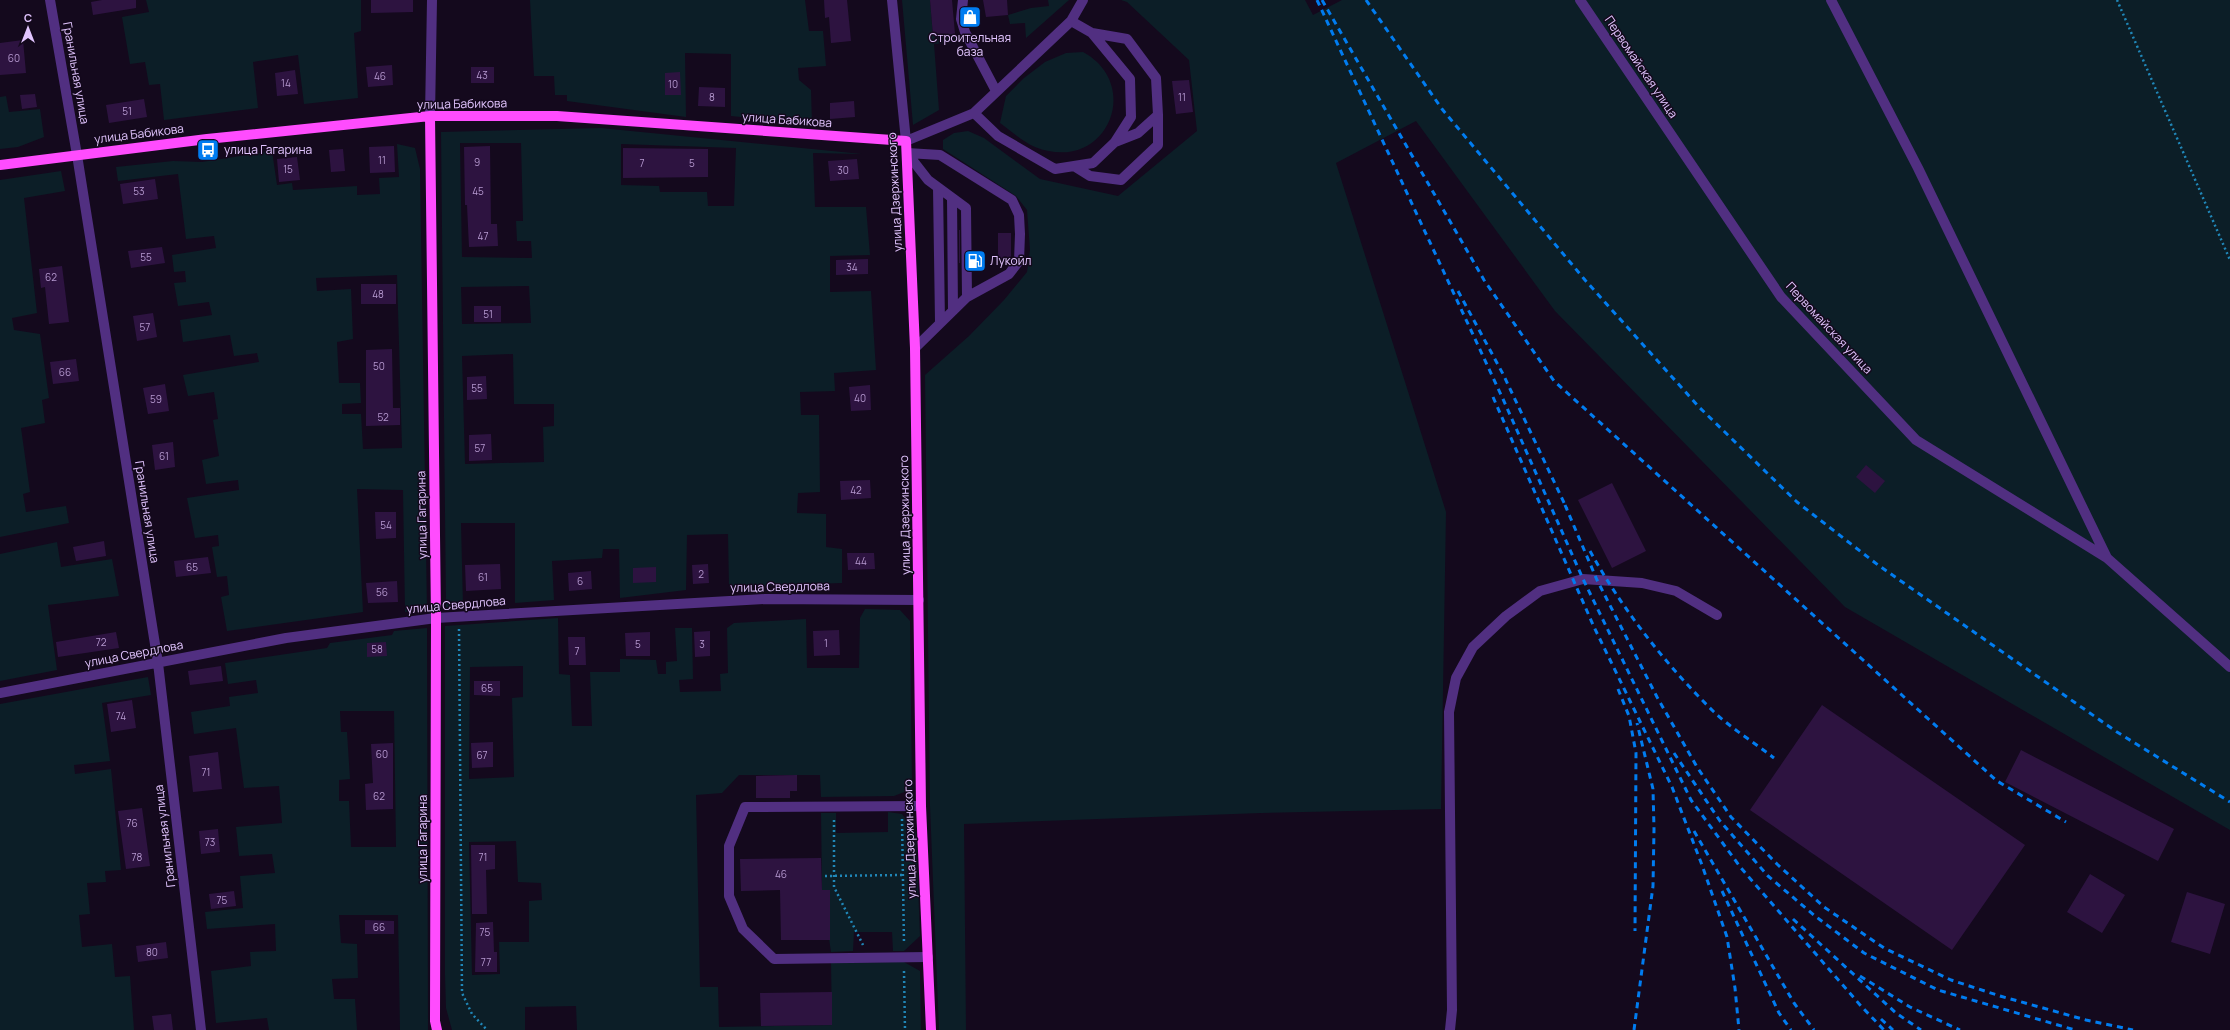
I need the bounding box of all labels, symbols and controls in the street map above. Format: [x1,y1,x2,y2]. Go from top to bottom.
shop icon: Строительная база [957,4,983,30]
north arrow [8,8,48,48]
text: С [24,10,32,25]
street label: Первомайская улица [1601,12,1682,121]
street label: Гранильная улица [59,21,94,125]
place label: Строительная база [929,29,1011,60]
house number: 60 [8,51,20,65]
house number: 43 [476,68,488,82]
house number: 46 [374,69,386,83]
house number: 14 [281,76,291,90]
house number: 10 [668,77,678,91]
house number: 8 [709,90,715,104]
house number: 11 [1178,90,1186,104]
street label: улица Бабикова [417,94,507,113]
house number: 51 [122,104,132,118]
street label: улица Бабикова [742,108,833,131]
street label: улица Бабикова [93,120,185,147]
street label: улица Дзержинского [883,132,906,252]
bus stop icon: улица Гагарина [195,137,221,163]
place label: улица Гагарина [224,141,312,158]
house number: 11 [378,153,386,167]
house number: 9 [474,155,480,169]
house number: 7 [639,156,645,170]
house number: 5 [689,156,695,170]
house number: 15 [283,162,293,176]
house number: 30 [837,163,849,177]
house number: 53 [133,184,145,198]
house number: 45 [472,184,484,198]
house number: 47 [478,229,488,243]
fuel station icon: Лукойл [962,248,988,274]
house number: 55 [140,250,152,264]
place label: Лукойл [990,252,1031,269]
house number: 34 [846,260,858,274]
house number: 62 [45,270,57,284]
street label: Первомайская улица [1782,278,1876,377]
house number: 48 [372,287,384,301]
house number: 51 [483,307,493,321]
house number: 57 [140,320,150,334]
house number: 50 [373,359,385,373]
house number: 66 [59,365,71,379]
house number: 55 [471,381,483,395]
house number: 40 [854,391,866,405]
house number: 59 [150,392,162,406]
house number: 52 [377,410,389,424]
house number: 57 [475,441,485,455]
house number: 61 [159,449,169,463]
street label: улица Дзержинского [895,455,914,575]
street label: Гранильная улица [131,460,164,564]
street label: улица Гагарина [412,471,431,559]
house number: 42 [850,483,862,497]
house number: 54 [380,518,392,532]
house number: 44 [855,554,867,568]
house number: 65 [186,560,198,574]
house number: 2 [698,567,704,581]
house number: 61 [478,570,488,584]
house number: 6 [577,574,583,588]
street label: улица Свердлова [730,577,830,596]
house number: 56 [376,585,388,599]
street label: улица Свердлова [406,592,506,617]
house number: 72 [96,635,107,649]
street label: улица Свердлова [83,636,184,671]
house number: 1 [824,636,828,650]
house number: 5 [635,637,641,651]
house number: 3 [699,637,705,651]
house number: 58 [371,642,383,656]
house number: 7 [574,644,580,658]
house number: 65 [481,681,493,695]
house number: 74 [116,709,126,723]
house number: 60 [376,747,388,761]
house number: 67 [476,748,488,762]
house number: 71 [202,765,210,779]
street label: улица Дзержинского [899,779,920,899]
street label: Гранильная улица [150,784,179,888]
house number: 62 [373,789,385,803]
street label: улица Гагарина [414,795,431,883]
house number: 76 [126,816,138,830]
house number: 73 [205,835,215,849]
house number: 78 [132,850,143,864]
house number: 71 [479,850,487,864]
house number: 46 [775,867,787,881]
house number: 75 [217,893,228,907]
house number: 66 [373,920,385,934]
house number: 75 [480,925,491,939]
house number: 80 [146,945,158,959]
house number: 77 [481,955,491,969]

